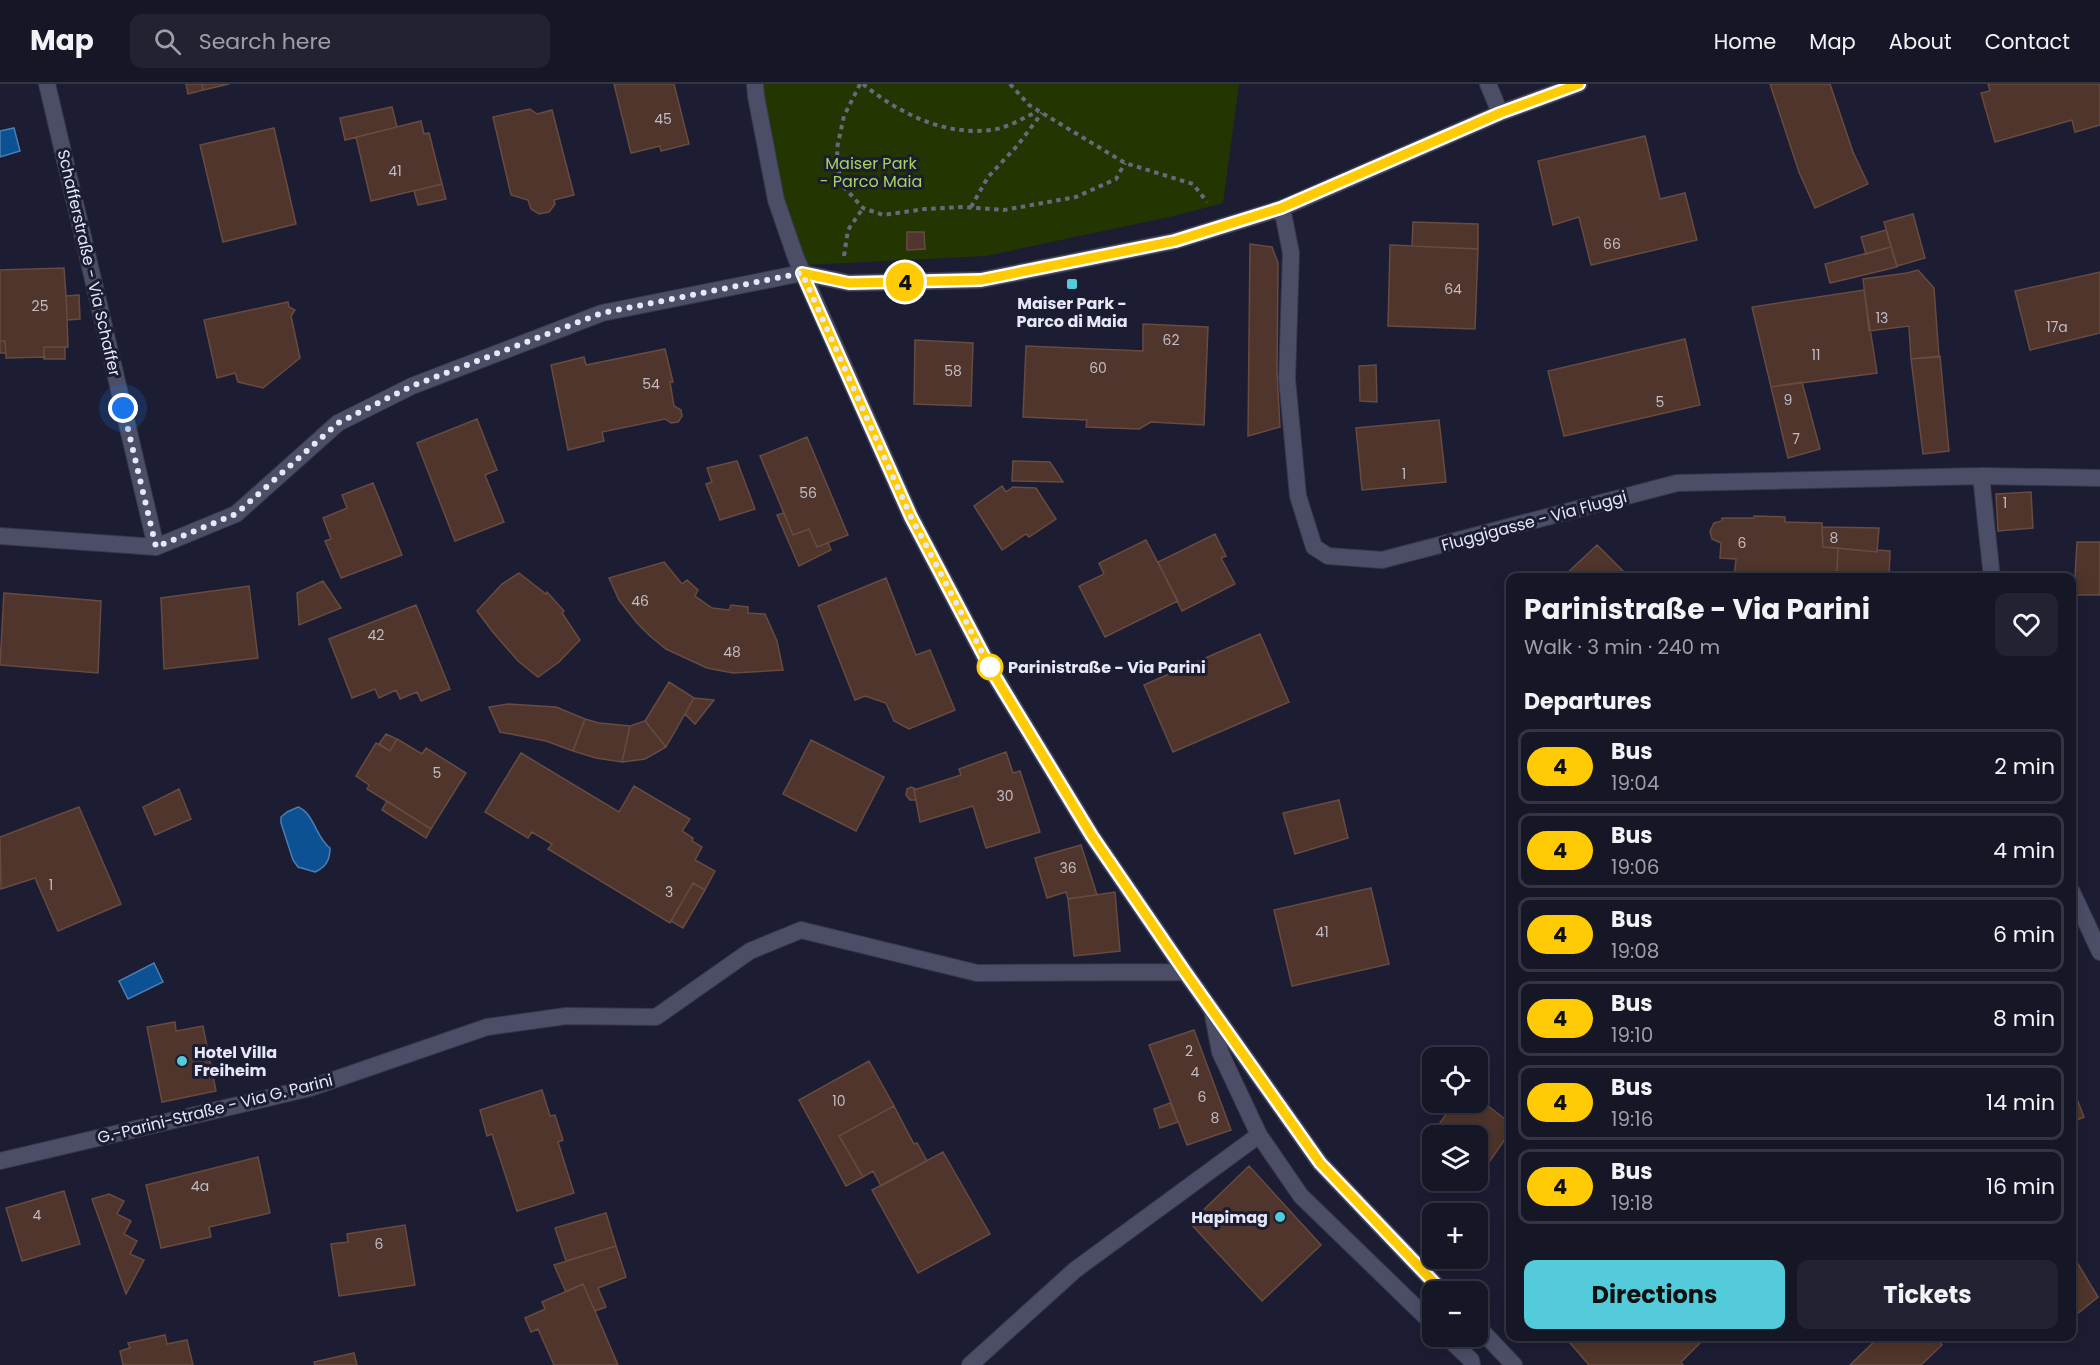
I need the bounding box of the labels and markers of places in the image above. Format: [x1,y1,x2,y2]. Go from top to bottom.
marker: Maiser Park - Parco di Maia [1065,277,1079,291]
place label: Maiser Park - Parco di Maia [1016,292,1128,333]
marker: Parinistraße - Via Parini [977,654,1003,680]
place label: Parinistraße - Via Parini [1008,656,1206,679]
place label: Hotel Villa Freiheim [194,1041,277,1082]
marker: Hotel Villa Freiheim [175,1054,189,1068]
place label: Hapimag [1191,1206,1268,1229]
marker: Hapimag [1273,1210,1287,1224]

